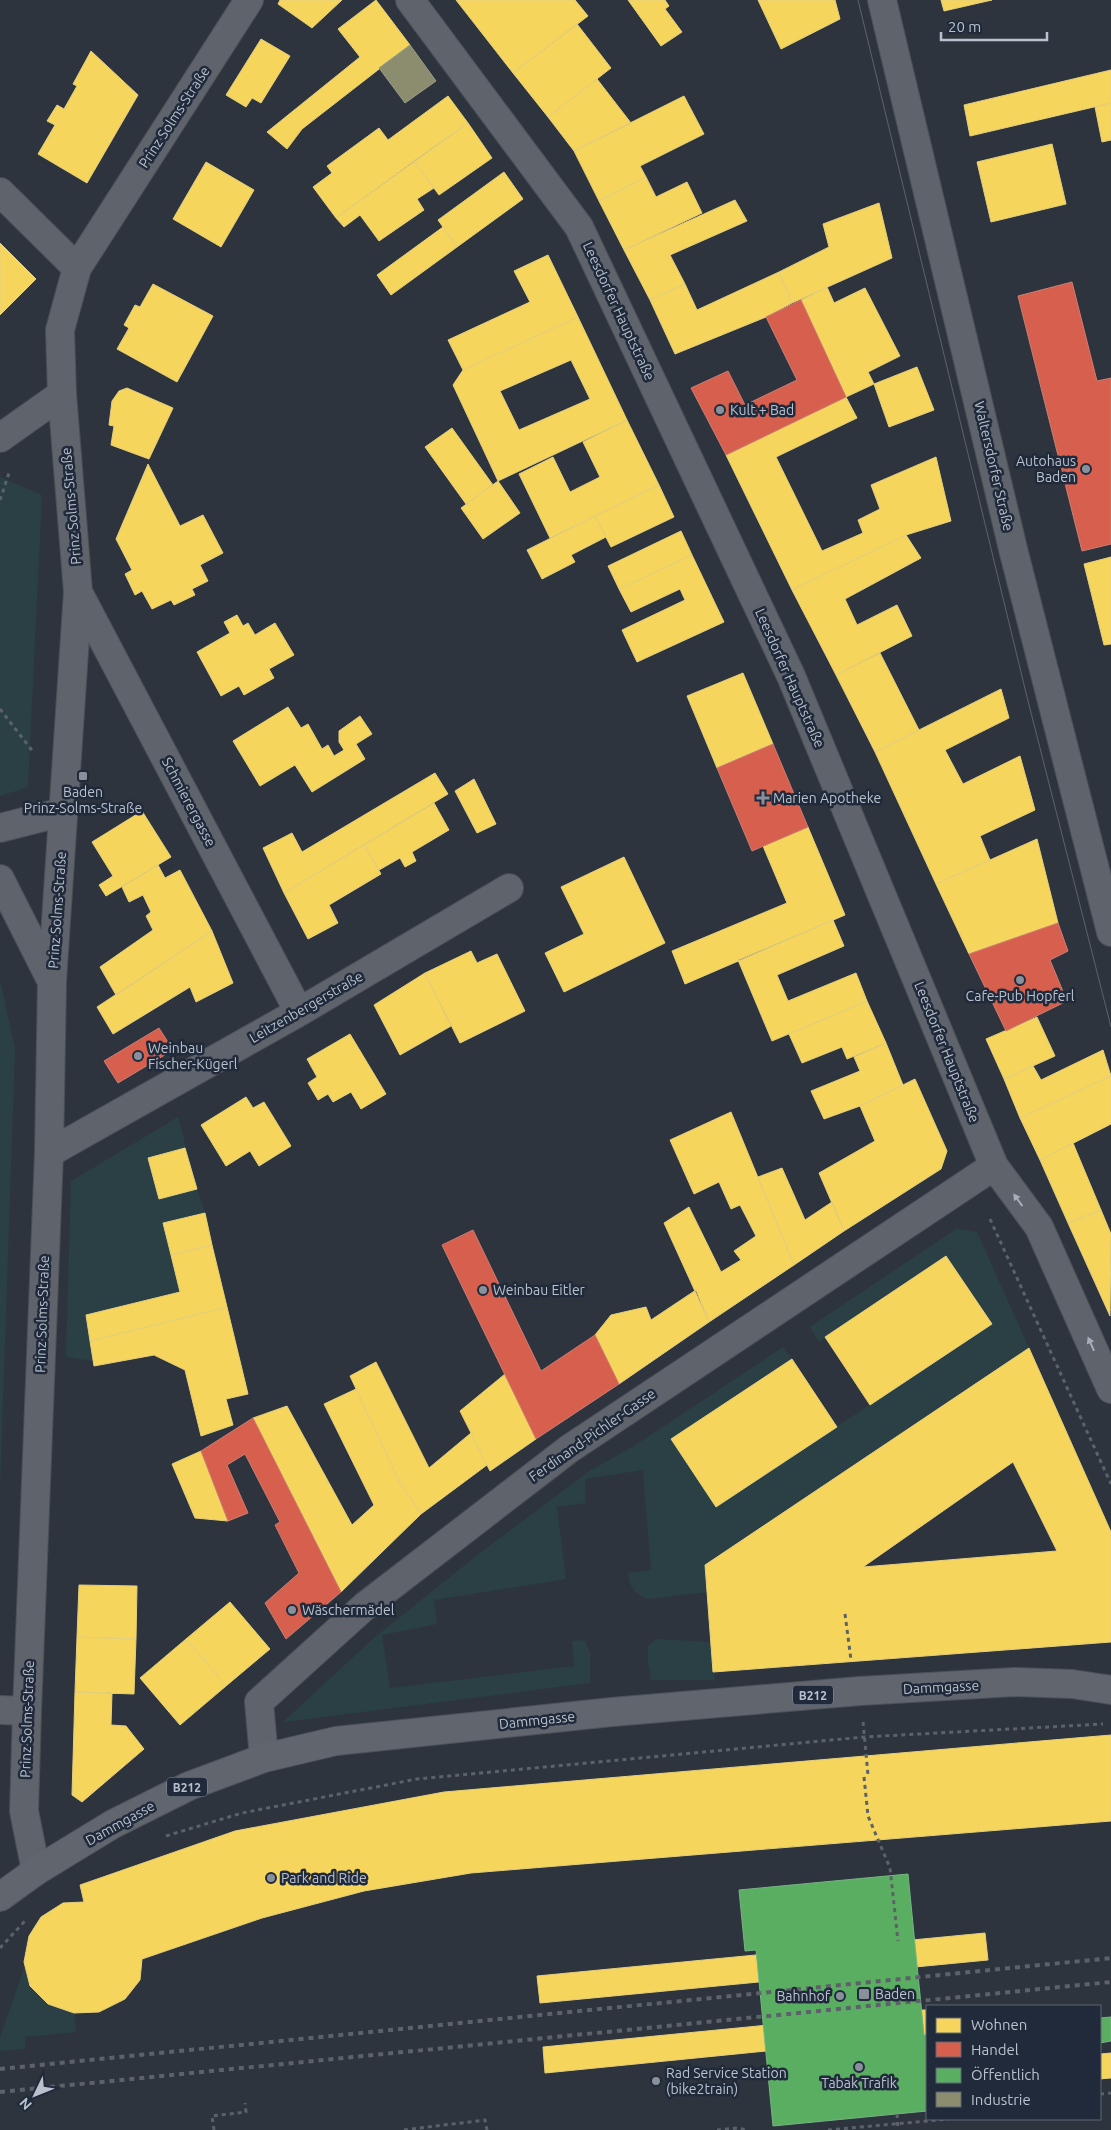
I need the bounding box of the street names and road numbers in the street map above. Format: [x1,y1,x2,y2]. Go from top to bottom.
street label: Prinz Solms-Straße [135,63,213,171]
street label: Leesdorfer Hauptstraße [580,239,658,383]
street label: Waltersdorfer Straße [971,399,1017,533]
street label: Prinz Solms-Straße [58,447,84,565]
street label: Leesdorfer Hauptstraße [752,606,828,750]
street label: Schmierergasse [159,755,219,849]
street label: Prinz Solms-Straße [45,851,69,969]
street label: Leitzenbergerstraße [246,968,366,1046]
street label: Leesdorfer Hauptstraße [911,979,983,1125]
street label: Prinz Solms-Straße [32,1255,52,1373]
street label: Ferdinand-Pichler-Gasse [526,1385,658,1485]
street label: Prinz Solms-Straße [17,1660,37,1778]
street label: Dammgasse [902,1677,980,1697]
road number: B212 [793,1686,833,1704]
street label: Dammgasse [498,1708,576,1732]
road number: B212 [167,1778,207,1796]
street label: Dammgasse [83,1797,157,1849]

